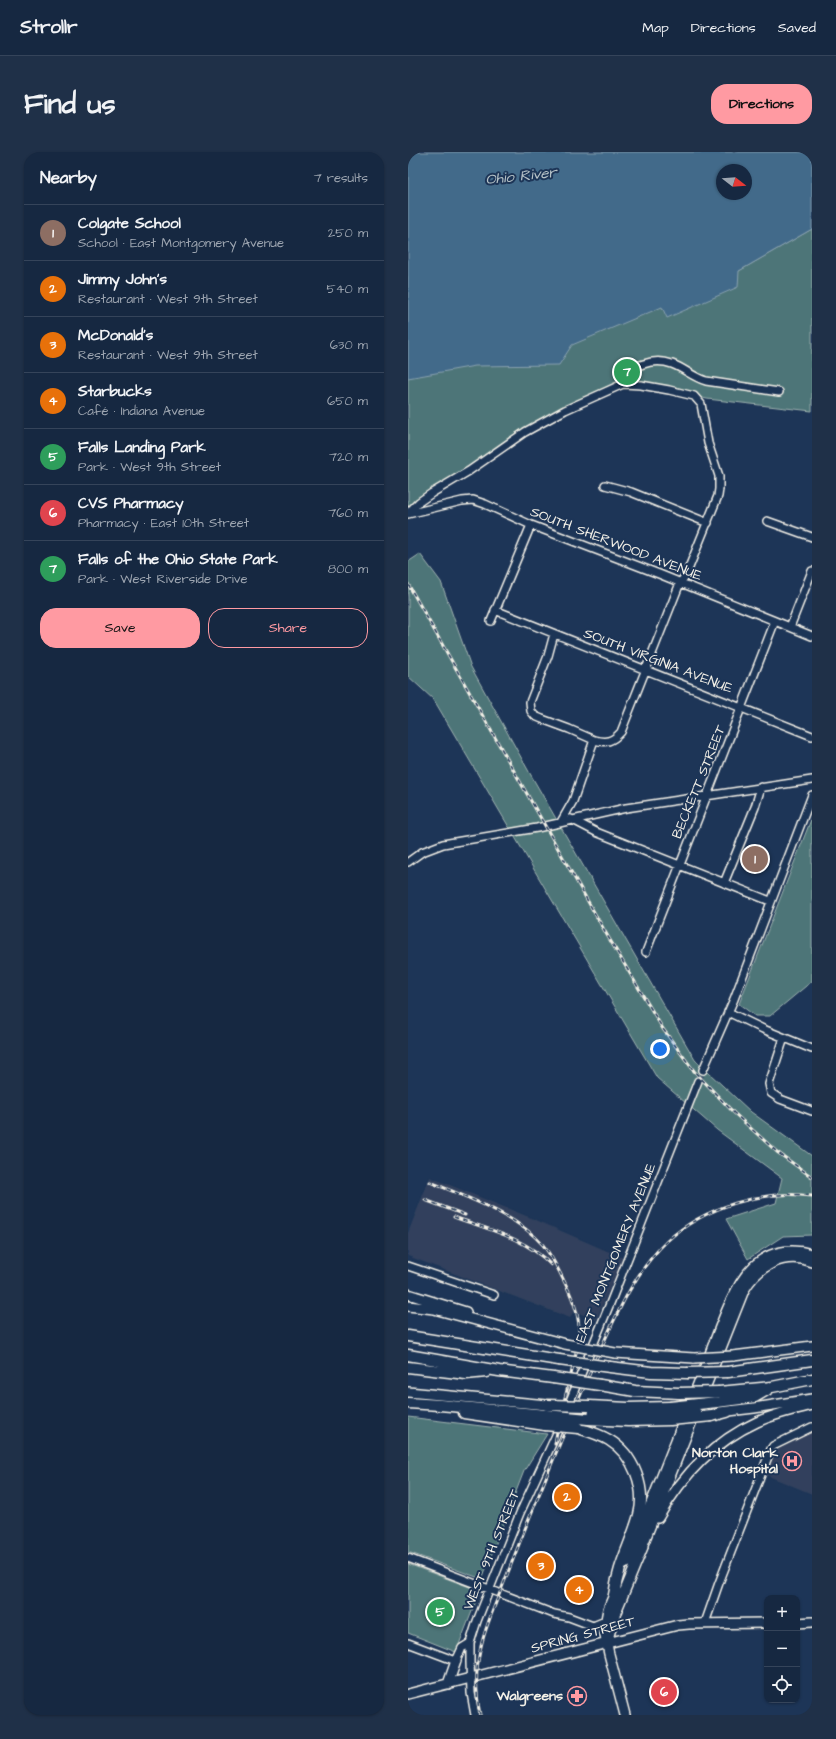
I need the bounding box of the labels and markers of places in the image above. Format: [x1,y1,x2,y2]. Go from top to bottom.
pin: 7 [614,357,640,387]
pin: 1 [742,844,768,874]
place label: Norton Clark Hospital [692,1443,779,1479]
hospital icon: Norton Clark Hospital [781,1450,803,1472]
pin: 2 [554,1482,580,1512]
pin: 3 [528,1551,554,1581]
pin: 4 [566,1575,592,1605]
pin: 5 [427,1597,453,1627]
pin: 6 [651,1677,677,1707]
pharmacy icon: Walgreens [566,1685,588,1707]
place label: Walgreens [495,1686,563,1707]

